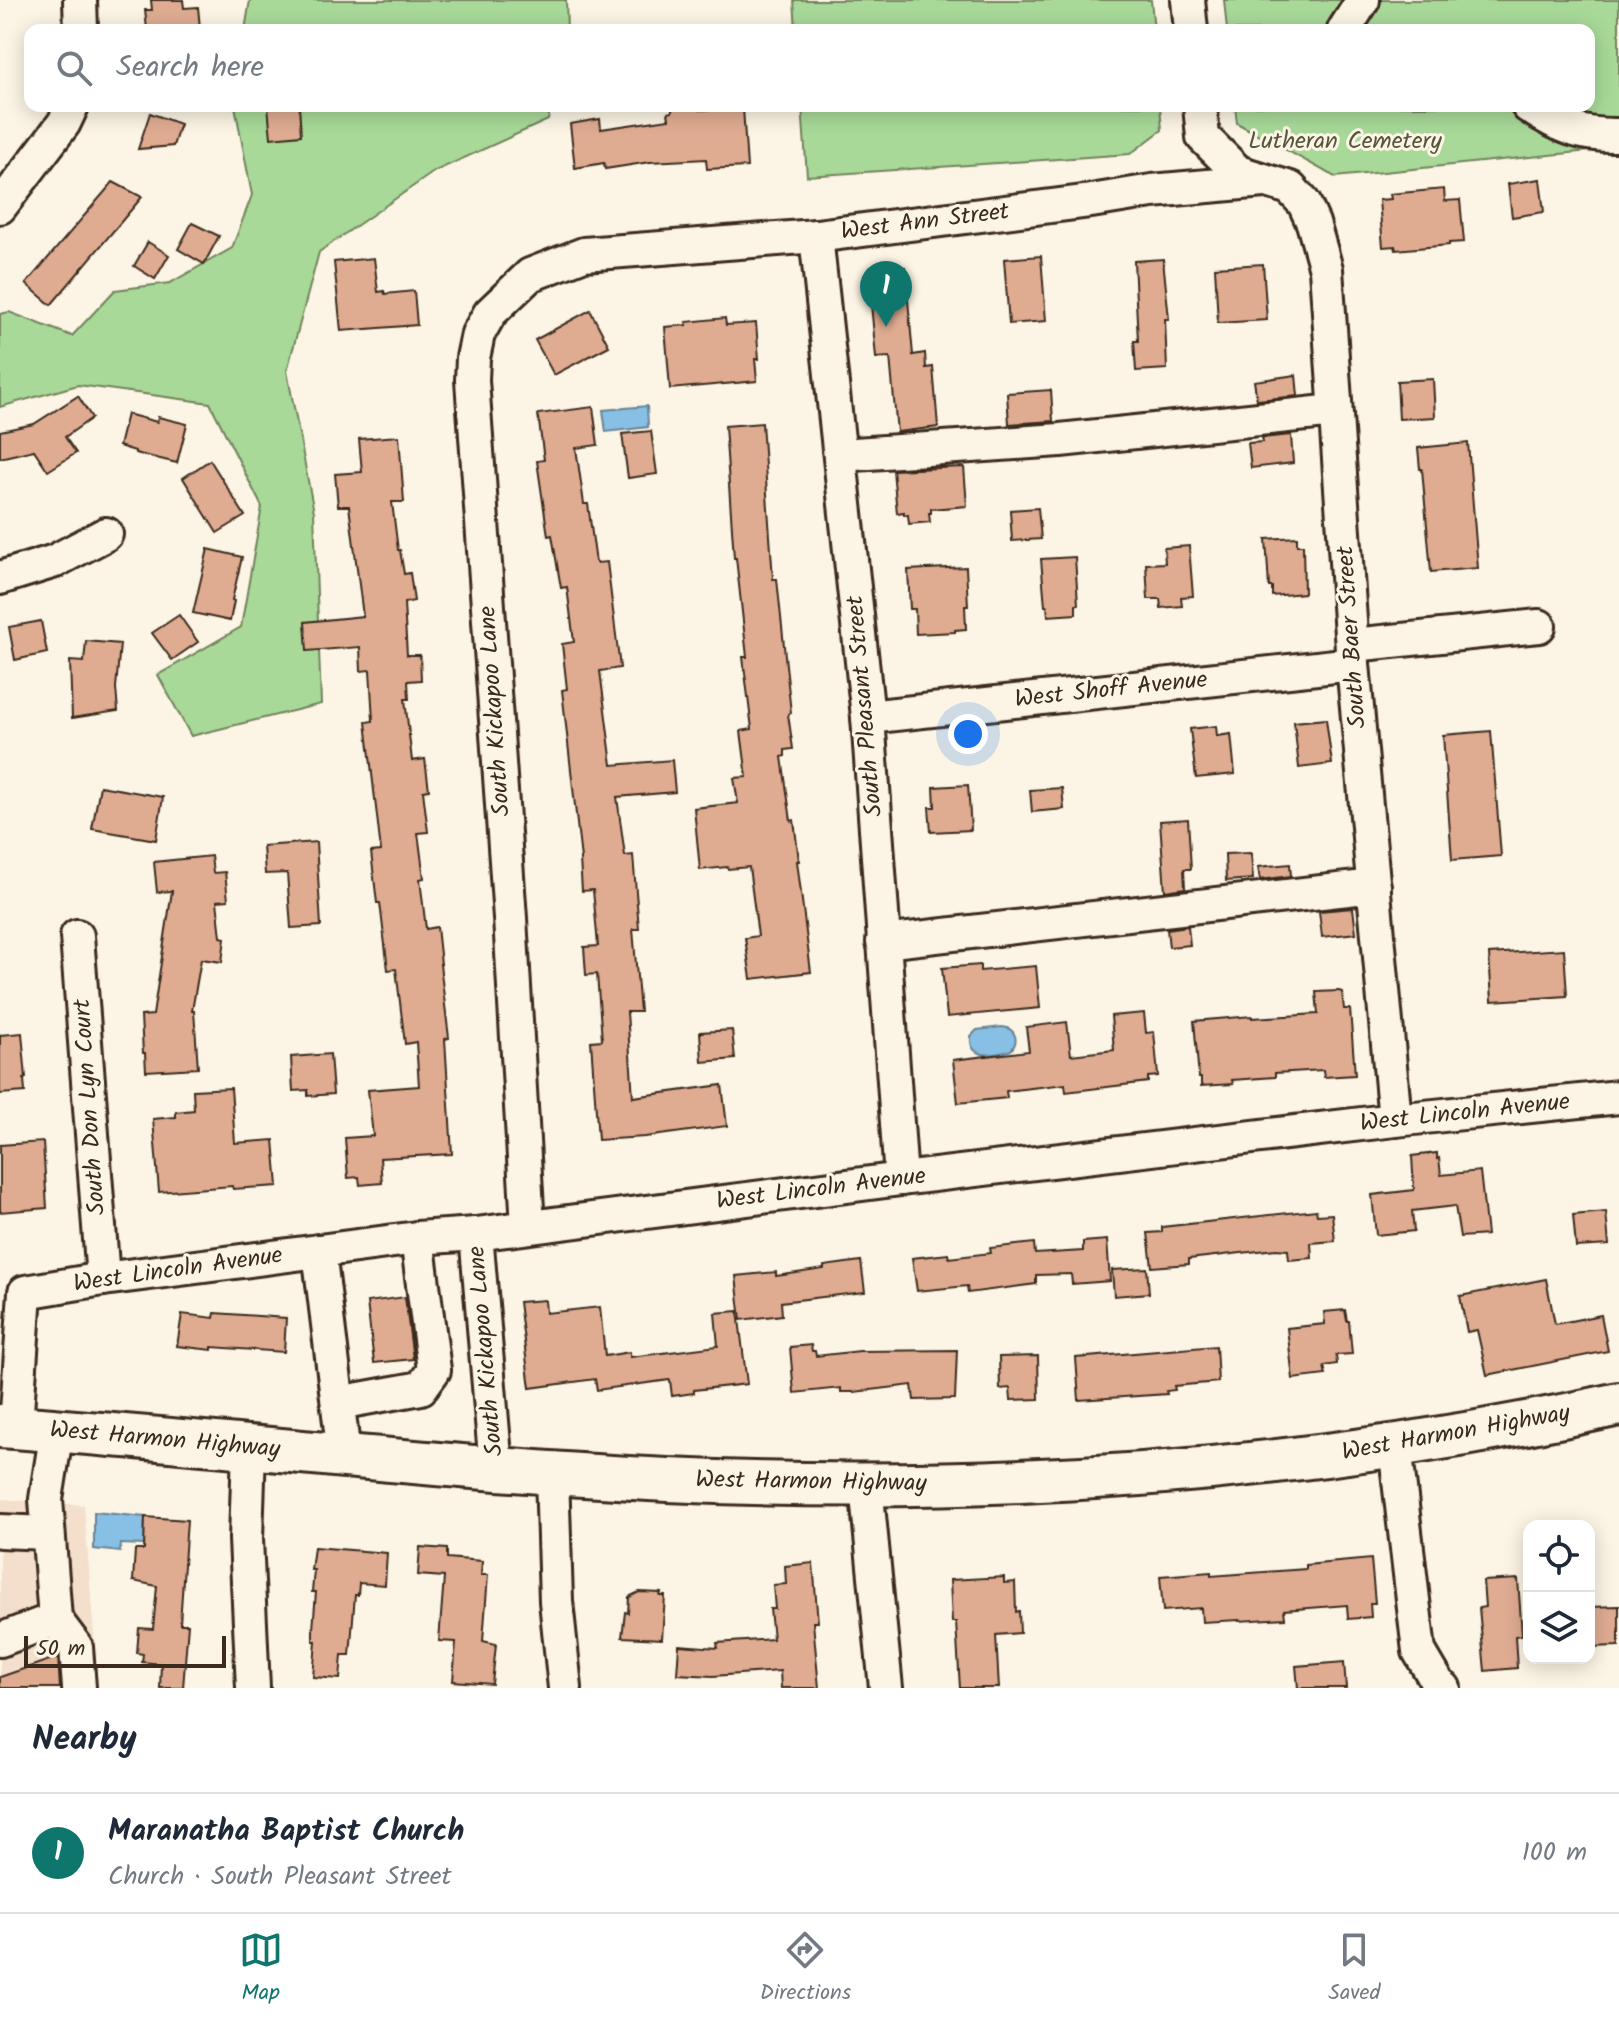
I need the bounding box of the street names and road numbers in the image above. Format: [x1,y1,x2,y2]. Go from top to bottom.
street label: West Ann Street [839,192,1012,252]
street label: South Baer Street [1326,544,1378,729]
street label: South Pleasant Street [836,593,894,818]
street label: South Kickapoo Lane [468,604,522,818]
street label: West Shoff Avenue [1013,660,1209,720]
street label: South Don Lyn Court [63,997,117,1216]
street label: West Lincoln Avenue [1358,1083,1572,1143]
street label: West Lincoln Avenue [714,1157,928,1221]
street label: West Lincoln Avenue [71,1236,285,1304]
street label: South Kickapoo Lane [457,1244,515,1458]
street label: West Harmon Highway [1339,1394,1574,1472]
street label: West Harmon Highway [48,1411,283,1470]
street label: West Harmon Highway [695,1460,928,1504]

